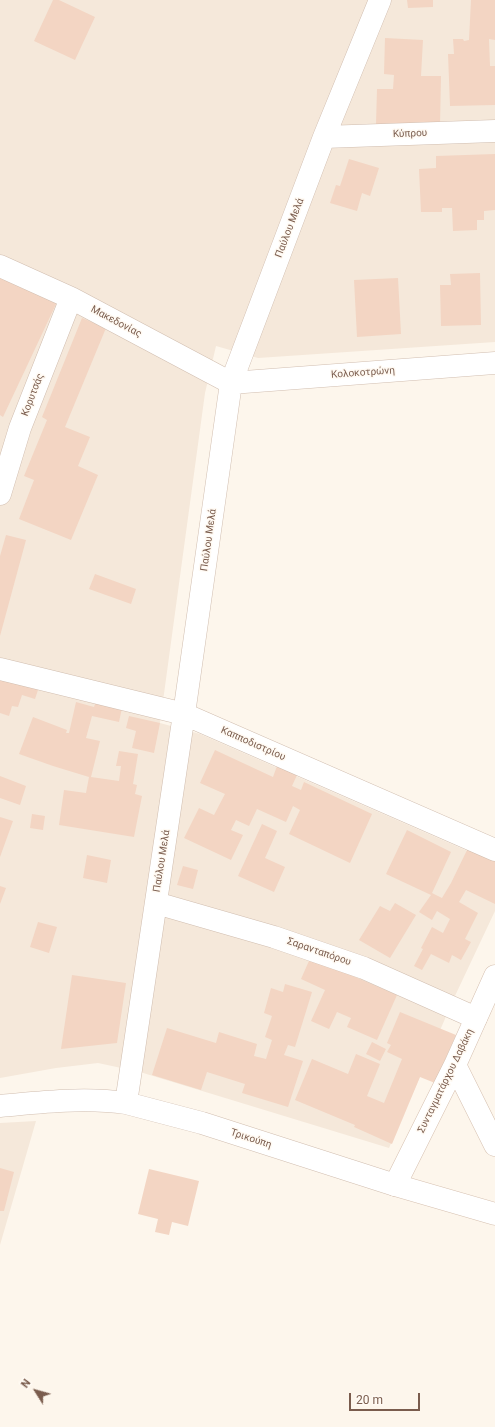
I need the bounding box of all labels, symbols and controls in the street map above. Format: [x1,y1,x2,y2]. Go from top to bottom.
street label: Κύπρου [393,127,427,141]
street label: Παύλου Μελά [273,197,307,259]
street label: Μακεδονίας [89,304,143,340]
street label: Κολοκοτρώνη [331,365,395,381]
street label: Κορυτσάς [19,372,47,418]
street label: Παύλου Μελά [199,508,219,572]
street label: Καπποδιστρίου [219,724,287,764]
street label: Παύλου Μελά [151,829,173,893]
street label: Σαρανταπόρου [285,935,353,969]
street label: Συνταγματάρχου Δαβάκη [416,1027,476,1135]
street label: Τρικούπη [229,1127,273,1151]
north arrow [16,1371,56,1411]
text: N [18,1376,34,1390]
scale bar [351,1385,422,1411]
text: 20 m [356,1393,383,1407]

